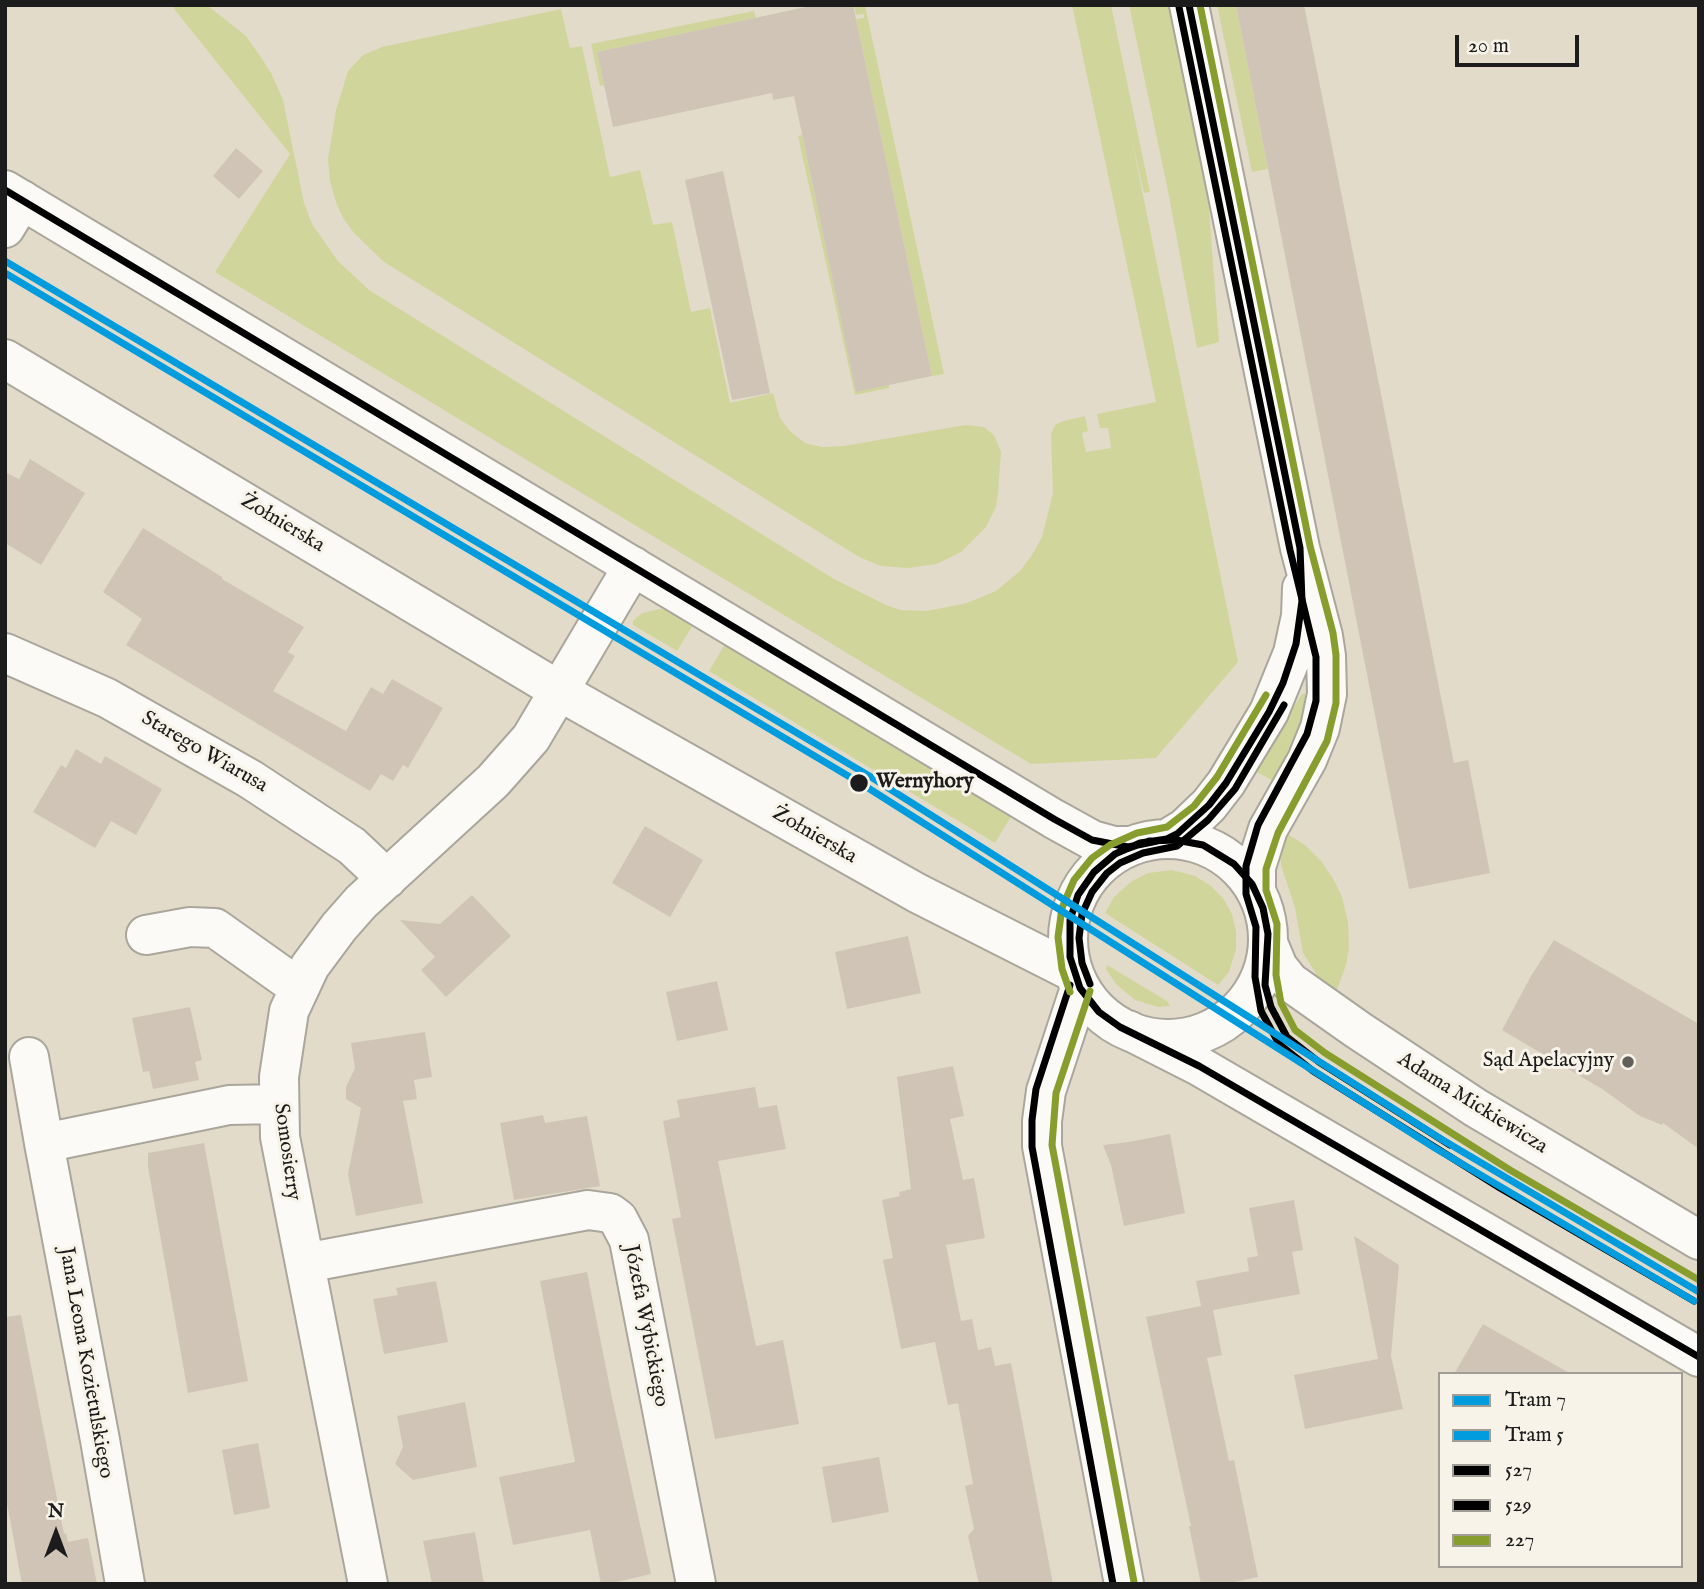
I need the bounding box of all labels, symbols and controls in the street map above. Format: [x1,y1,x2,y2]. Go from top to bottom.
scale bar [1459,21,1583,65]
text: 20 m [1468,33,1509,60]
street label: Żołnierska [235,489,329,559]
street label: Starego Wiarusa [136,707,272,799]
place label: Wernyhory [876,770,974,796]
marker: Wernyhory [848,772,870,794]
street label: Żołnierska [767,802,861,870]
street label: Adama Mickiewicza [1392,1048,1552,1160]
place label: Sąd Apelacyjny [1483,1049,1614,1075]
marker: Sąd Apelacyjny [1620,1054,1636,1070]
street label: Somosierry [267,1102,305,1202]
street label: Józefa Wybickiego [617,1243,673,1409]
street label: Jana Leona Kozietulskiego [52,1245,118,1481]
legend [1438,1372,1683,1568]
text: Tram 7 [1505,1387,1566,1414]
text: Tram 5 [1505,1422,1564,1449]
text: 527 [1505,1457,1532,1484]
text: 529 [1505,1492,1532,1519]
north arrow [21,1498,91,1568]
text: N [48,1500,64,1524]
text: 227 [1505,1527,1534,1554]

